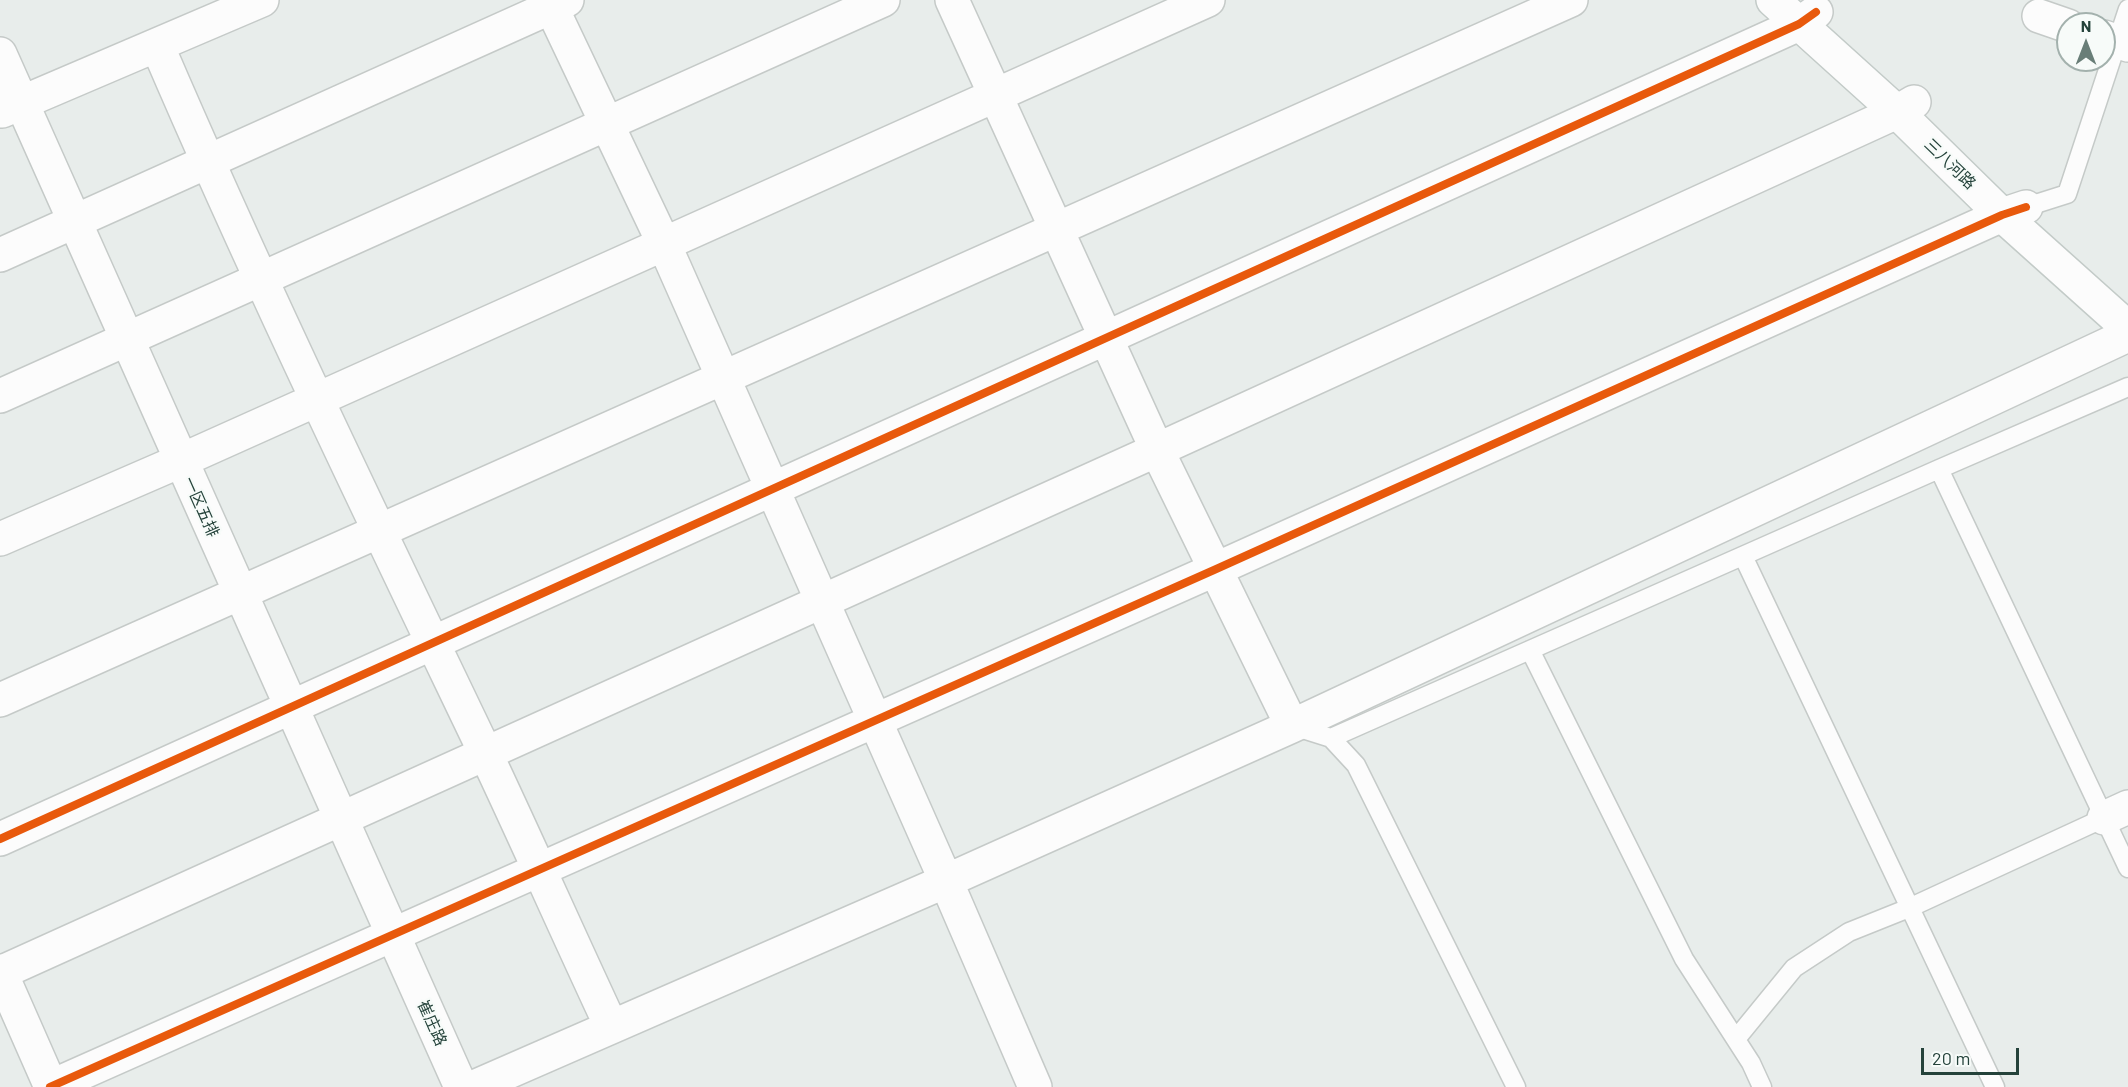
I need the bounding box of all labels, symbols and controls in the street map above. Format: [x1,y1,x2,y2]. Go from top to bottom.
north arrow [2056,12,2116,72]
text: N [2081,16,2091,35]
street label: 三八河路 [1920,135,1980,193]
street label: 一区五排 [179,474,223,540]
street label: 崔庄路 [413,997,451,1049]
scale bar [1924,1036,2022,1074]
text: 20 m [1932,1047,1970,1069]

